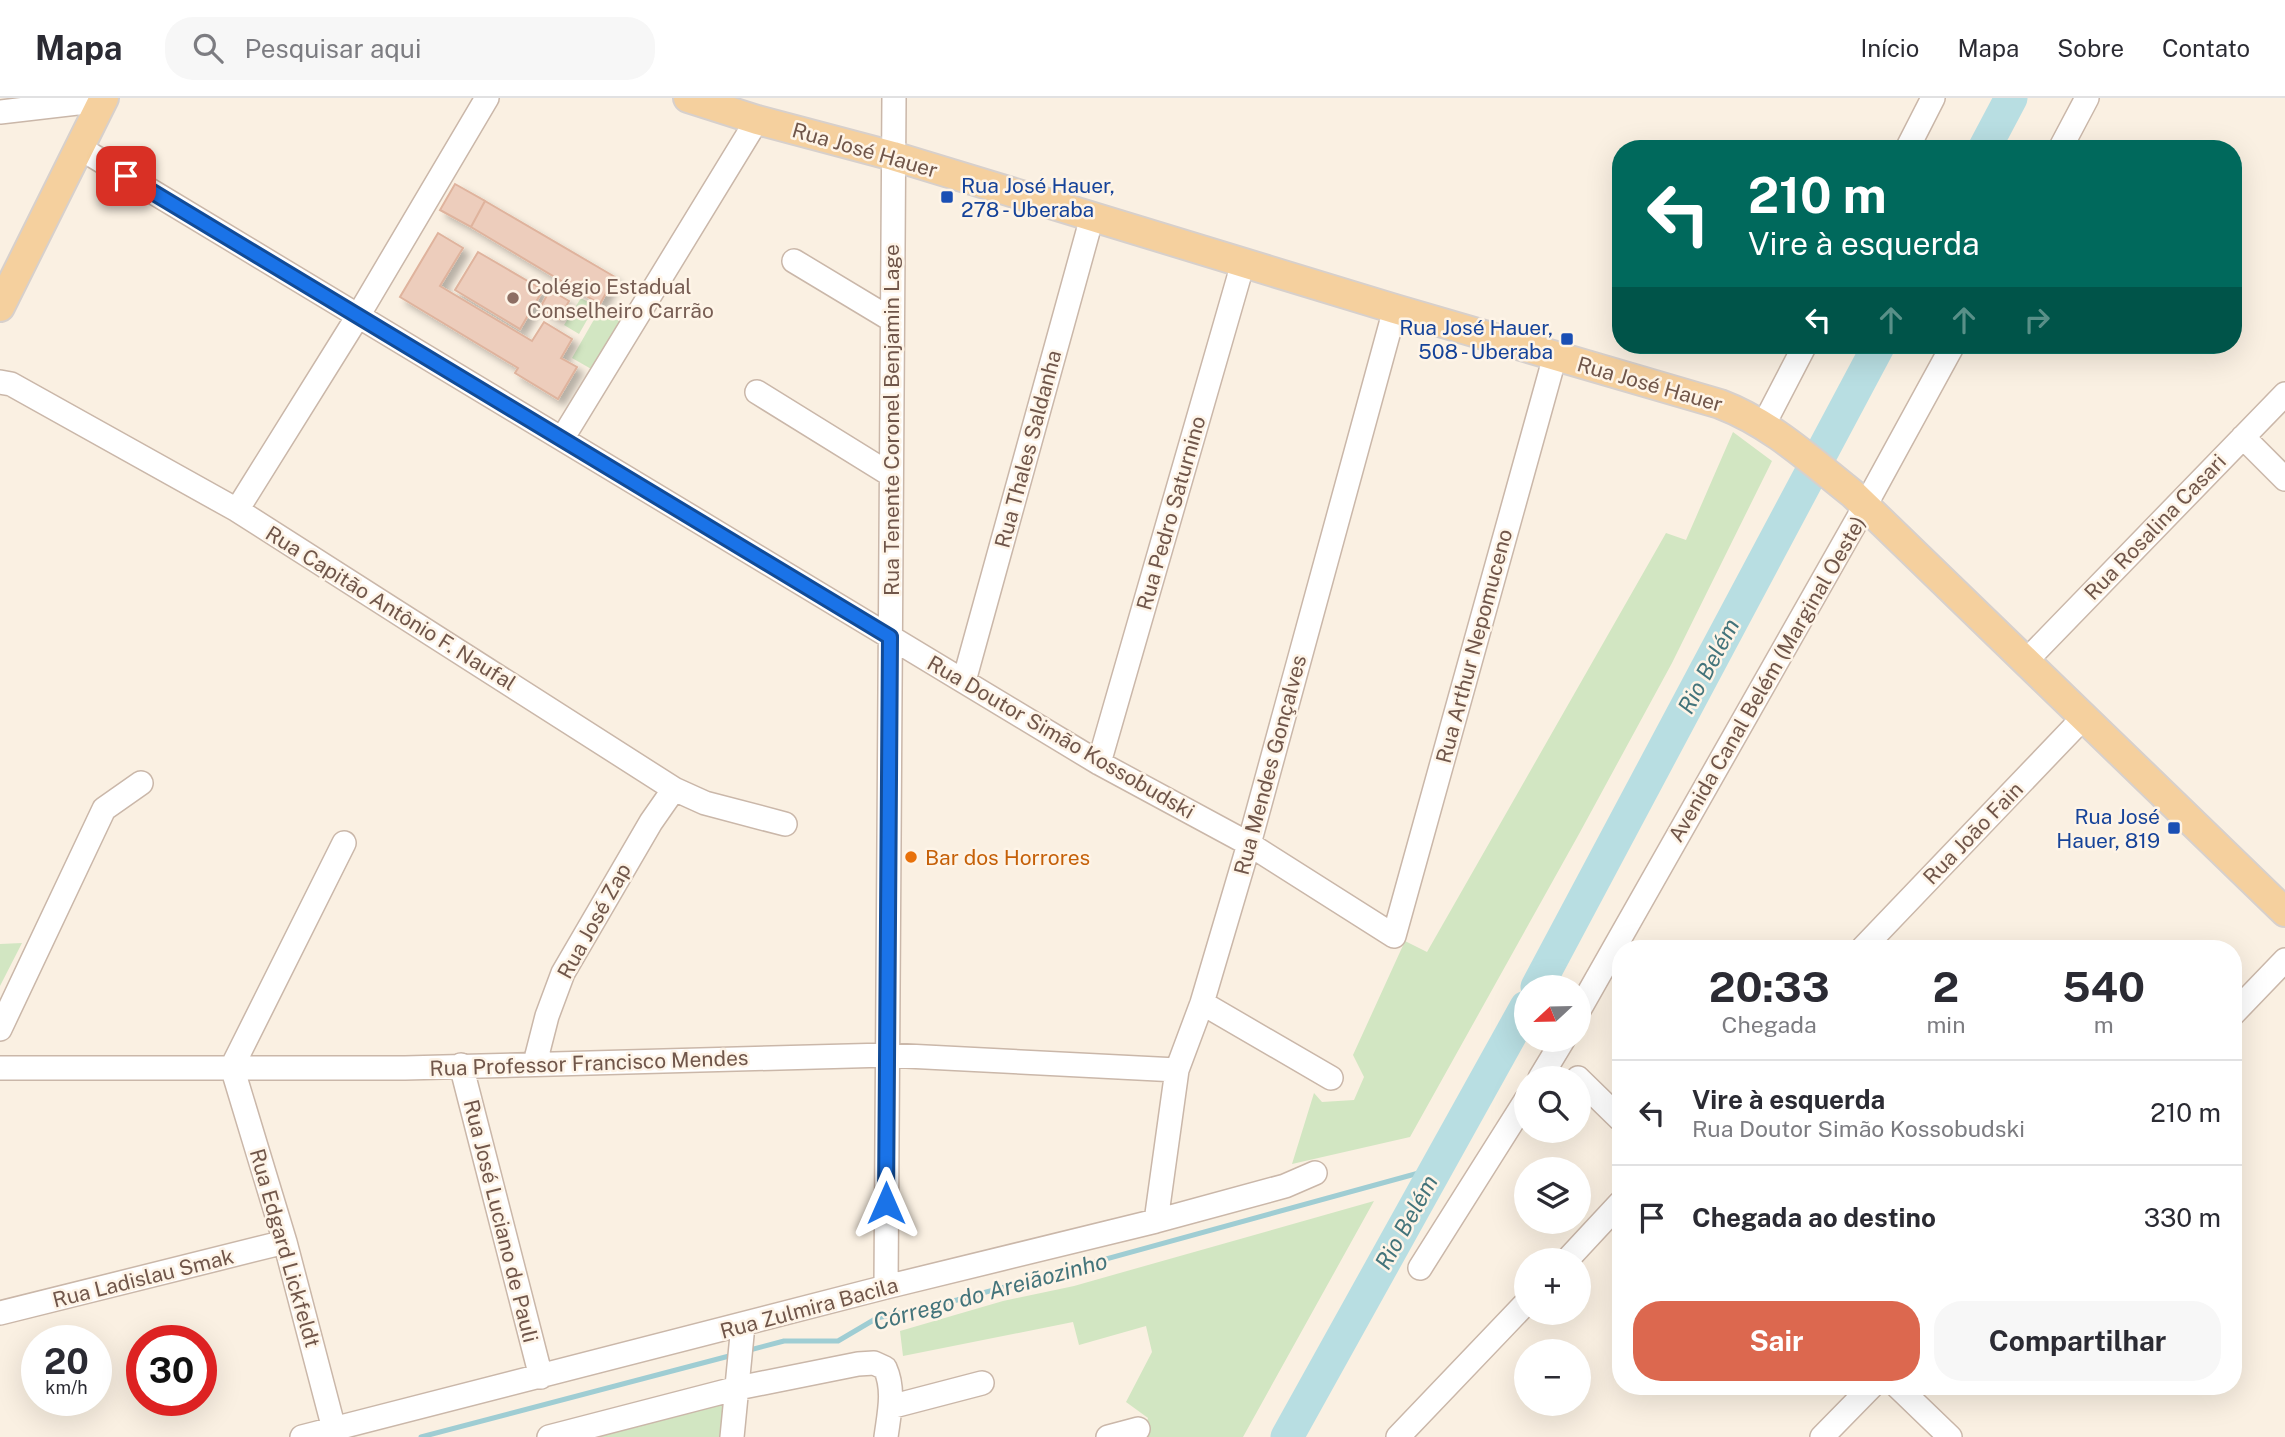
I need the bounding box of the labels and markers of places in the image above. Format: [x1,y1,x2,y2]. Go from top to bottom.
pin [96,146,156,206]
place label: Rua José Hauer, 278 - Uberaba [961,173,1115,222]
marker: Rua José Hauer, 278 - Uberaba [939,189,955,205]
place label: Colégio Estadual Conselheiro Carrão [527,274,714,323]
marker: Colégio Estadual Conselheiro Carrão [505,290,521,306]
place label: Rua José Hauer, 508 - Uberaba [1399,315,1553,364]
marker: Rua José Hauer, 508 - Uberaba [1559,331,1575,347]
place label: Rua José Hauer, 819 [2056,804,2160,853]
marker: Rua José Hauer, 819 [2166,820,2182,836]
place label: Bar dos Horrores [925,845,1090,870]
marker: Bar dos Horrores [903,849,919,865]

